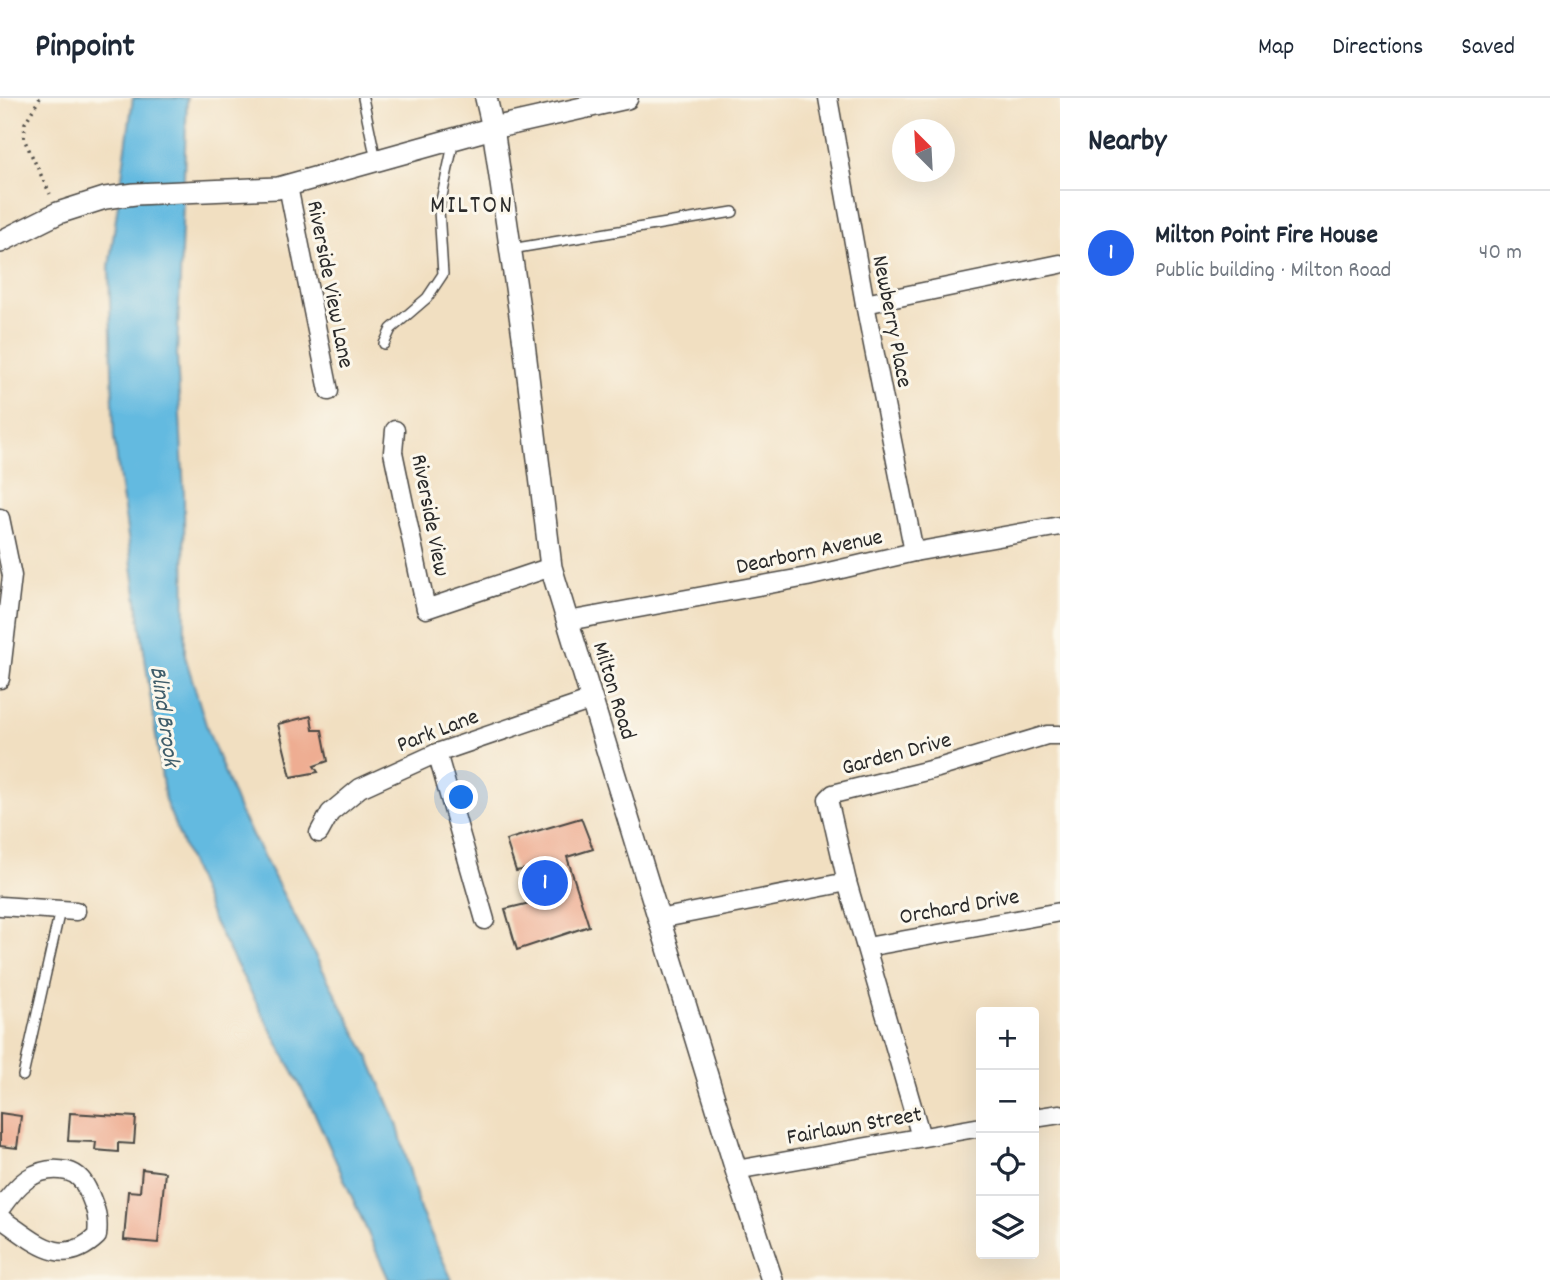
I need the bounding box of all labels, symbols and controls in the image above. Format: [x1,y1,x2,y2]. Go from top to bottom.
text: Pinpoint [35,25,135,72]
text: Map [1258,31,1294,65]
text: Directions [1332,31,1423,65]
text: Saved [1461,31,1515,65]
north arrow [892,119,955,182]
text: Nearby [1088,122,1166,165]
district label: MILTON [430,188,514,225]
street label: Riverside View Lane [296,198,361,371]
text: Milton Point Fire House [1155,218,1378,255]
text: 1 [1108,237,1114,270]
text: 40 m [1479,237,1522,270]
street label: Newberry Place [862,253,920,391]
text: Public building · Milton Road [1155,255,1391,288]
street label: Riverside View [401,452,457,580]
street label: Dearborn Avenue [733,522,886,585]
street label: Milton Road [582,638,643,744]
water label: Blind Brook [139,664,187,771]
street label: Park Lane [392,702,484,763]
street label: Garden Drive [839,725,955,786]
your location [444,780,478,814]
pin: 1 [522,857,568,909]
street label: Orchard Drive [897,882,1022,935]
map controls [976,1007,1039,1259]
button: + [976,1007,1039,1070]
button: − [976,1070,1039,1133]
street label: Fairlawn Street [784,1099,925,1156]
button: locate [976,1133,1039,1196]
button: layers [976,1196,1039,1259]

